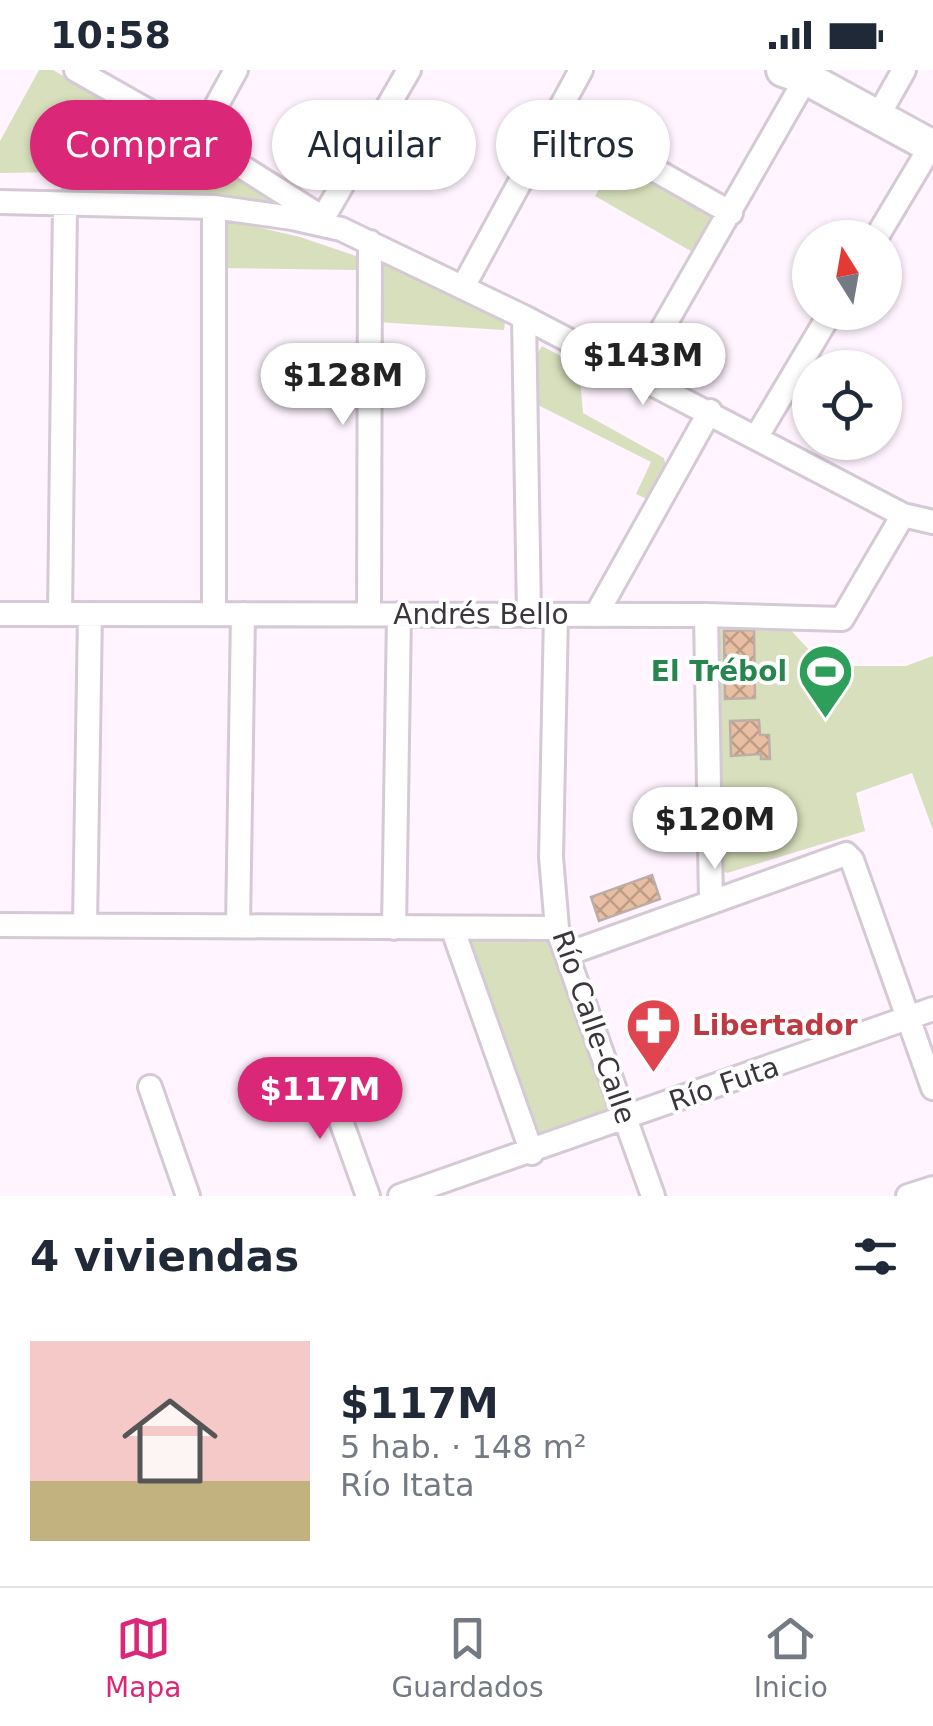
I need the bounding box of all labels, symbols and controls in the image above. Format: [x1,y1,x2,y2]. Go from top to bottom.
text: 10:58 [50,13,171,57]
chip: Comprar [30,100,252,190]
chip: Alquilar [272,100,476,190]
chip: Filtros [496,100,670,190]
north arrow [792,220,902,330]
map controls [792,220,902,460]
pin: $143M [573,323,713,408]
text: $143M [583,336,703,374]
pin: $128M [273,343,413,428]
button: locate [792,350,902,460]
text: $128M [283,356,403,394]
street label: Andrés Bello [393,598,569,631]
sports icon: El Trébol [796,641,856,720]
place label: El Trébol [651,655,787,688]
pin: $120M [645,787,785,872]
text: $120M [655,800,775,838]
street label: Río Calle-Calle [545,926,643,1128]
pharmacy icon: Libertador [623,995,683,1074]
place label: Libertador [692,1009,858,1042]
street label: Río Futa [665,1050,783,1118]
pin: $117M [250,1057,390,1142]
text: $117M [260,1070,380,1108]
icon: filters [848,1229,903,1284]
text: 4 viviendas [30,1232,299,1281]
text: $117M [340,1379,499,1428]
icon: home [110,1381,230,1501]
text: 5 hab. · 148 m² [340,1428,587,1466]
text: Río Itata [340,1466,475,1504]
tab: Mapa [105,1611,181,1704]
tab: Guardados [392,1611,544,1704]
tab: Inicio [754,1611,828,1704]

